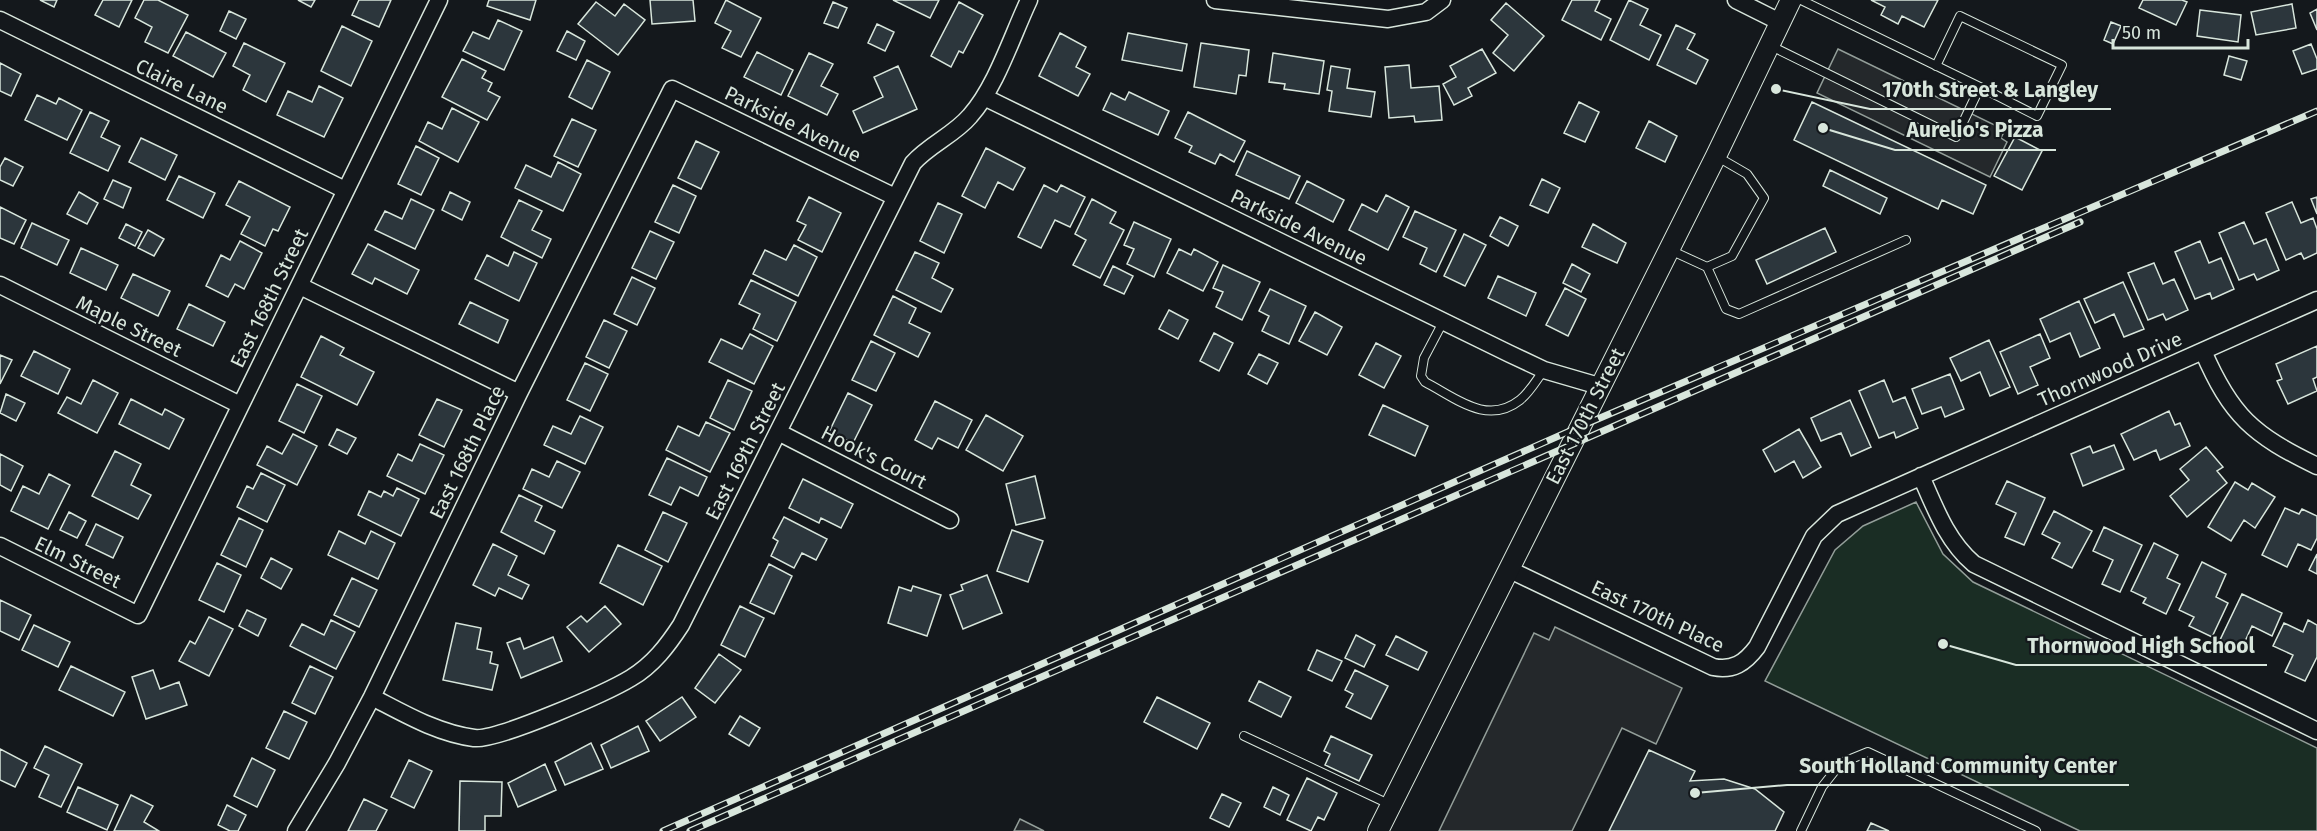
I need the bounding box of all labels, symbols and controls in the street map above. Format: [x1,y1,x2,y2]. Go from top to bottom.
scale bar [2113,12,2248,50]
text: 50 m [2122,22,2161,44]
street label: Claire Lane [132,53,232,119]
callout: 170th Street & Langley [1870,70,2111,109]
text: 170th Street & Langley [1882,77,2098,103]
street label: Parkside Avenue [721,81,865,167]
callout: Aurelio's Pizza [1895,111,2056,150]
text: Aurelio's Pizza [1906,117,2043,143]
street label: Parkside Avenue [1227,184,1371,270]
street label: East 168th Street [225,224,313,371]
street label: Maple Street [72,290,186,362]
street label: Thornwood Drive [2034,327,2186,411]
street label: East 170th Street [1540,343,1630,488]
street label: East 169th Street [700,378,790,524]
street label: East 168th Place [424,381,510,523]
street label: Hook's Court [817,420,931,494]
street label: Elm Street [31,531,126,594]
street label: East 170th Place [1588,575,1728,657]
callout: Thornwood High School [2016,626,2267,665]
text: Thornwood High School [2027,633,2256,659]
callout: South Holland Community Center [1787,746,2129,785]
text: South Holland Community Center [1799,753,2117,779]

